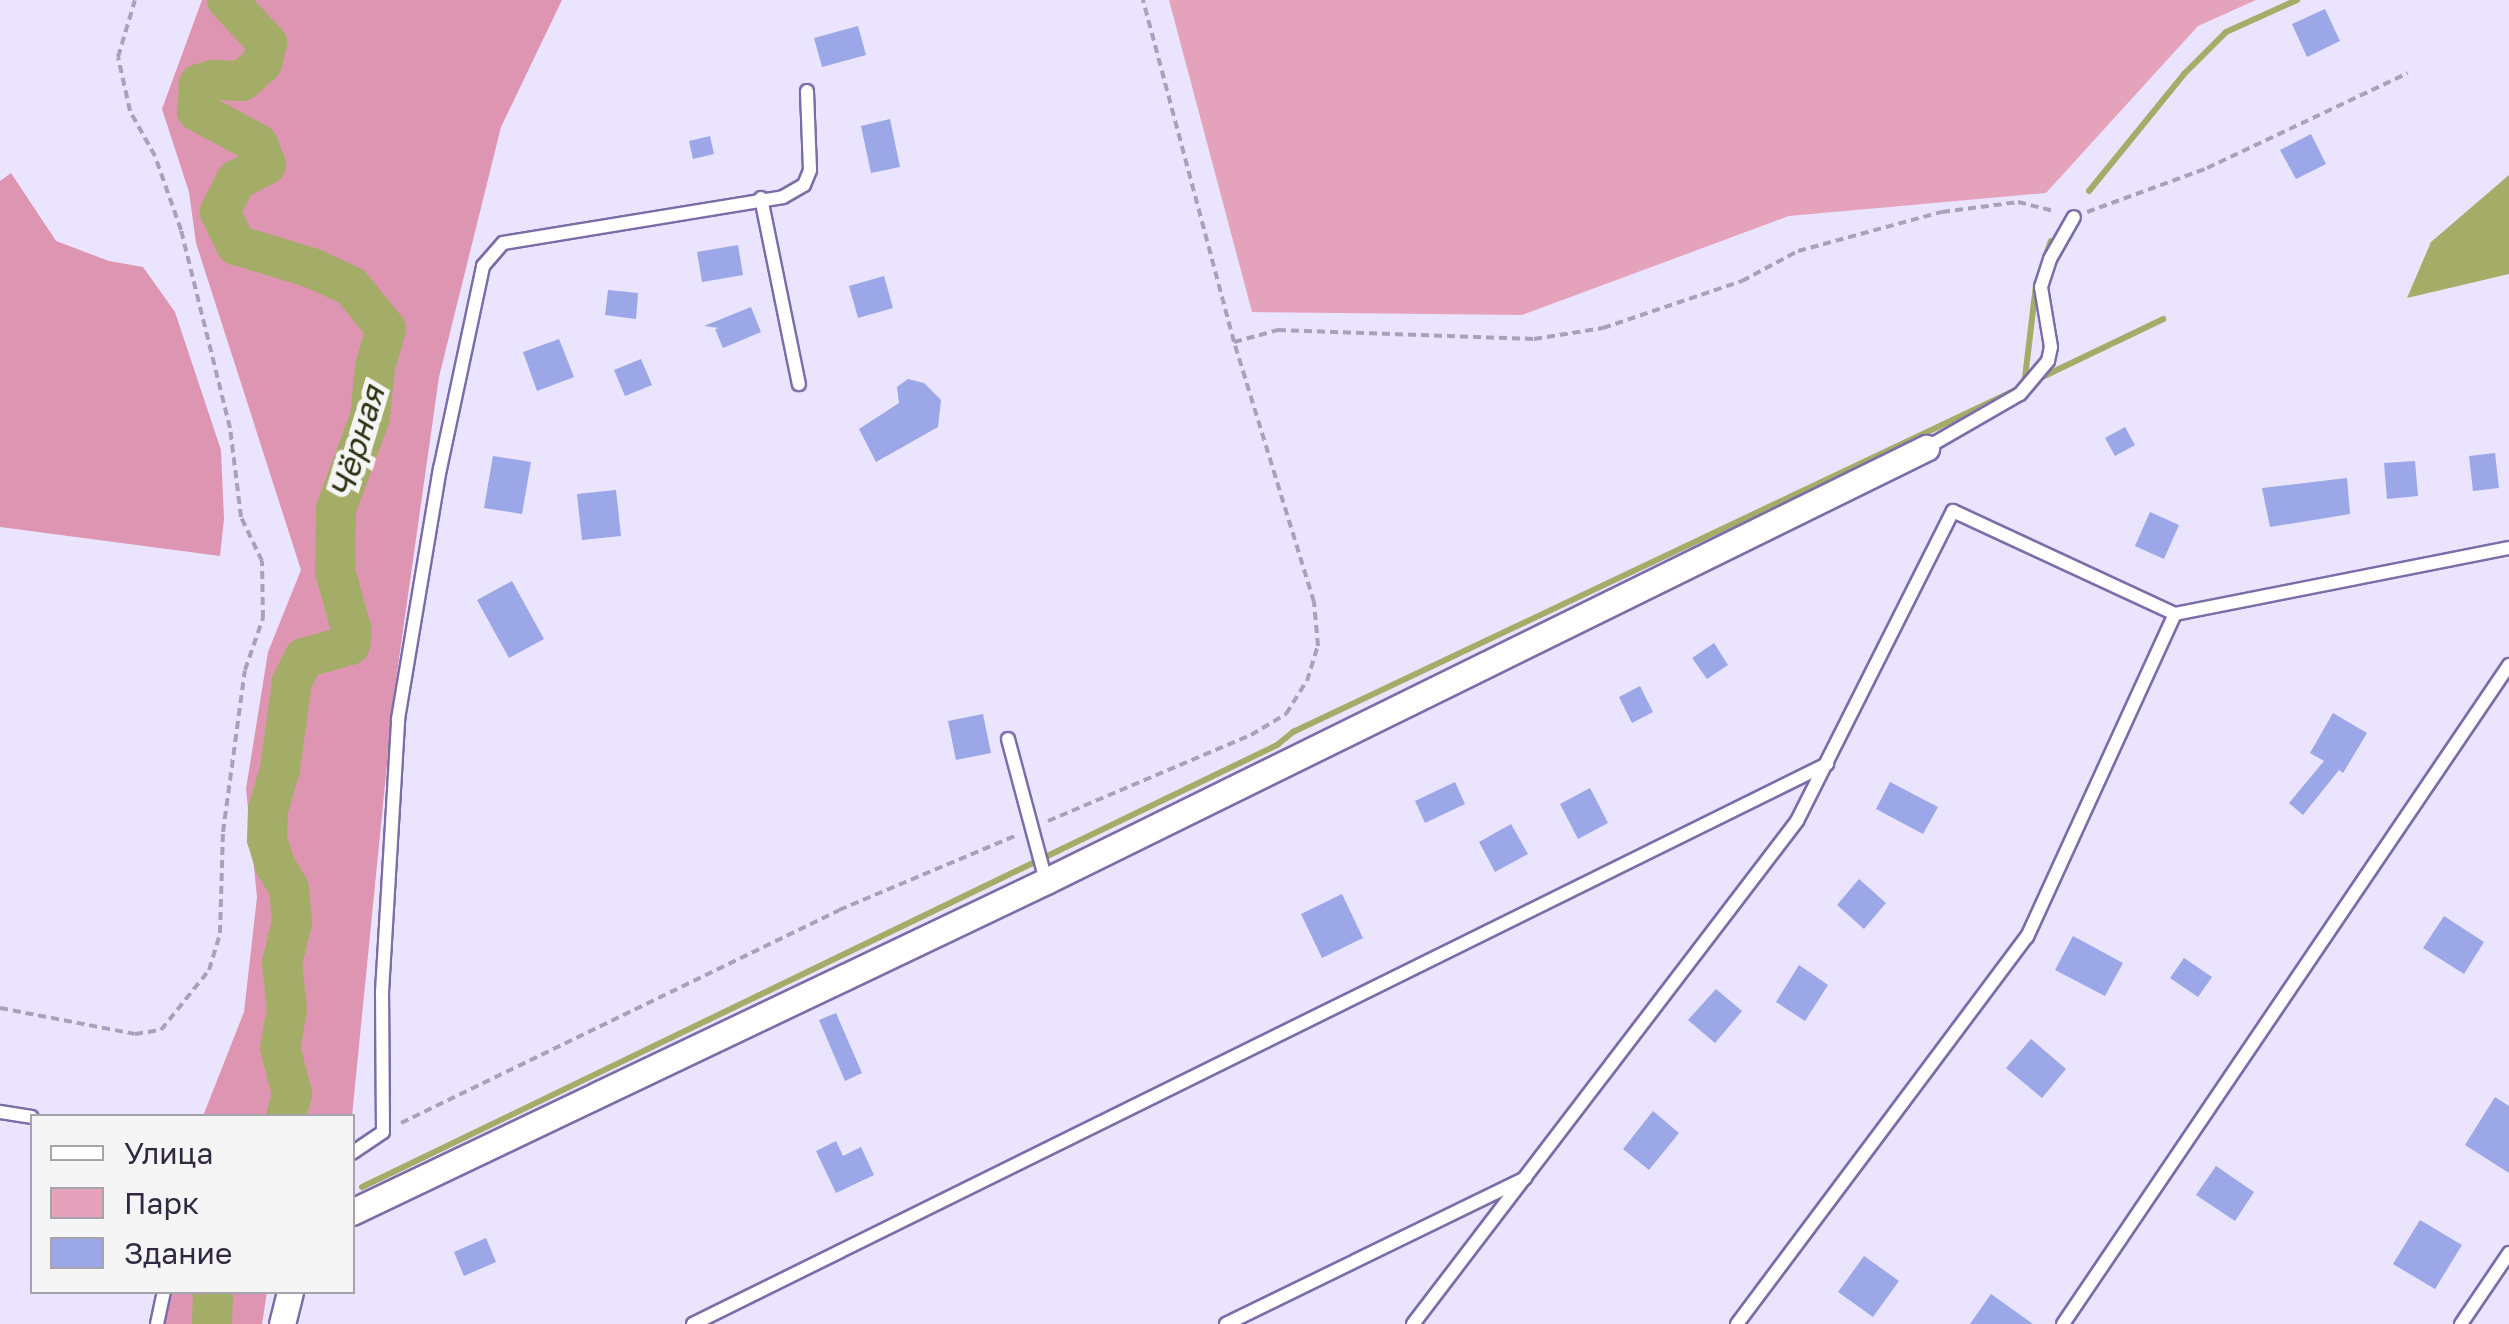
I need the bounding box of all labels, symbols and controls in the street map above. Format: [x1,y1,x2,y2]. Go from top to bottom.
water label: Чёрная [322,381,392,503]
legend [30,1114,355,1294]
text: Улица [124,1135,213,1171]
text: Парк [124,1185,199,1221]
text: Здание [124,1235,232,1271]

